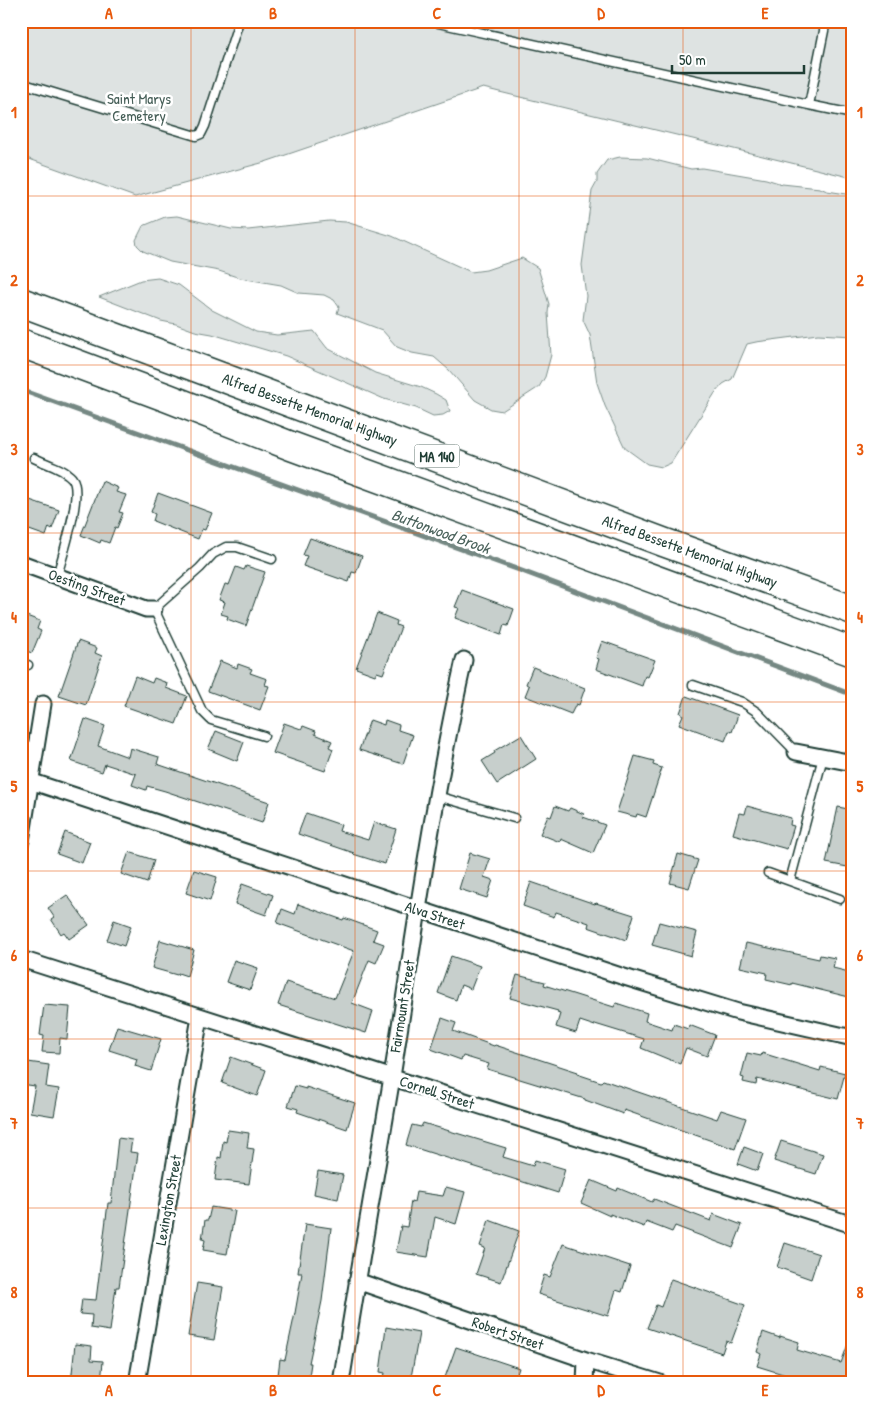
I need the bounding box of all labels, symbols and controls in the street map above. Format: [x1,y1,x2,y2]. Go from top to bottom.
text: A [105,2,113,24]
text: B [269,2,277,24]
text: C [433,2,442,24]
text: D [597,2,605,24]
text: E [761,2,769,24]
scale bar [672,42,804,74]
text: 50 m [679,49,706,70]
park label: Saint Marys Cemetery [107,88,171,126]
text: 1 [11,101,17,123]
text: 1 [857,101,863,123]
text: 2 [10,269,18,291]
text: 2 [856,269,864,291]
street label: Alfred Bessette Memorial Highway [220,368,400,450]
text: 3 [10,438,18,460]
text: 3 [856,438,864,460]
road number: MA 140 [414,444,460,468]
water label: Buttonwood Brook [389,503,495,559]
street label: Alfred Bessette Memorial Highway [600,510,780,592]
street label: Oesting Street [46,563,129,611]
text: 4 [11,606,17,628]
text: 4 [857,606,863,628]
text: 5 [11,775,18,797]
text: 5 [857,775,864,797]
street label: Alva Street [402,896,468,935]
text: 6 [11,944,18,966]
text: 6 [857,944,864,966]
street label: Fairmount Street [384,958,420,1055]
street label: Cornell Street [397,1070,478,1114]
text: 7 [9,1112,18,1134]
text: 7 [855,1112,864,1134]
street label: Lexington Street [150,1152,186,1247]
text: 8 [11,1281,18,1303]
text: 8 [857,1281,864,1303]
street label: Robert Street [469,1311,547,1355]
text: A [105,1379,113,1401]
text: B [269,1379,277,1401]
text: C [433,1379,442,1401]
text: D [597,1379,605,1401]
text: E [761,1379,769,1401]

